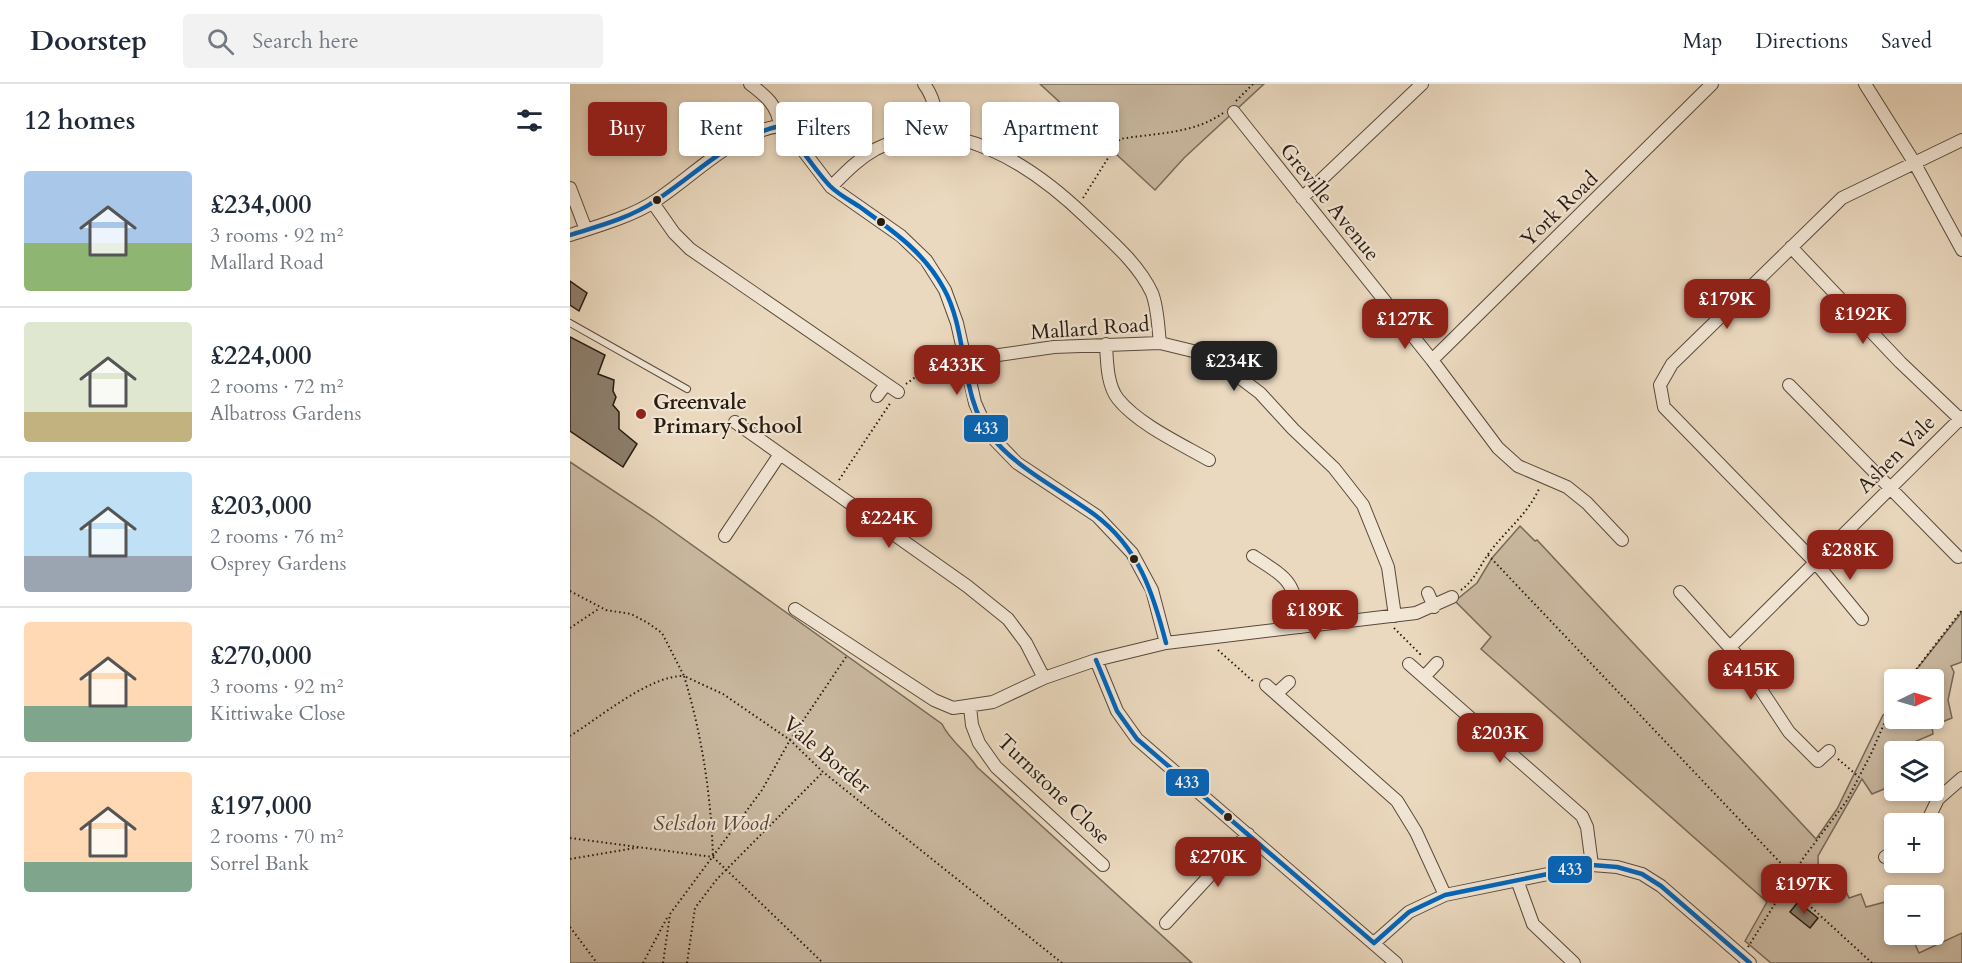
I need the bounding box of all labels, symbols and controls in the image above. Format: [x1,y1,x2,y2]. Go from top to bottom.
search box [183,14,603,68]
text: Doorstep [30,22,147,60]
icon: search [204,25,237,58]
text: Search here [252,26,359,56]
text: Map [1682,27,1722,56]
text: Directions [1755,27,1848,56]
text: Saved [1881,27,1932,56]
chip: Buy [588,102,667,156]
chip: Rent [679,102,764,156]
chip: Filters [776,102,872,156]
chip: New [884,102,970,156]
chip: Apartment [982,102,1119,156]
text: 12 homes [24,103,135,138]
icon: filters [513,104,546,137]
street label: Greville Avenue [1273,137,1386,268]
street label: York Road [1514,165,1605,254]
text: £234,000 [210,187,312,222]
unlabelled marker [651,194,663,206]
icon: home [72,195,144,267]
unlabelled marker [875,216,887,228]
text: 3 rooms · 92 m² [210,222,343,249]
text: Mallard Road [210,249,324,276]
pin: £179K [1685,279,1769,330]
text: £179K [1698,285,1756,312]
pin: £192K [1821,294,1905,345]
pin: £127K [1363,299,1447,350]
text: £192K [1834,300,1892,327]
text: £127K [1376,305,1434,332]
street label: Mallard Road [1030,310,1151,347]
text: £224,000 [210,338,312,373]
pin: £234K [1192,341,1276,392]
pin: £433K [915,345,999,396]
icon: home [72,346,144,418]
text: £234K [1205,347,1263,374]
text: £433K [928,351,986,378]
text: 2 rooms · 72 m² [210,373,343,400]
place label: Greenvale Primary School [653,388,802,441]
text: Albatross Gardens [210,400,361,427]
marker: Greenvale Primary School [634,407,648,421]
street label: Ashen Vale [1851,409,1942,500]
line badge: 433 [963,414,1009,443]
text: 433 [974,418,998,440]
text: £203,000 [210,488,312,523]
icon: home [72,496,144,568]
pin: £224K [847,498,931,549]
text: £224K [860,504,918,531]
text: 2 rooms · 76 m² [210,523,343,550]
pin: £288K [1808,530,1892,581]
text: £288K [1821,536,1879,563]
text: Osprey Gardens [210,550,346,577]
unlabelled marker [1128,553,1140,565]
pin: £189K [1273,590,1357,641]
text: £189K [1286,596,1344,623]
text: £270,000 [210,638,312,673]
icon: home [72,646,144,718]
pin: £415K [1709,650,1793,701]
text: £415K [1722,656,1780,683]
north arrow [1884,669,1944,729]
map controls [1884,669,1944,945]
text: 3 rooms · 92 m² [210,673,343,700]
text: Kittiwake Close [210,700,346,727]
street label: Vale Border [776,710,877,801]
pin: £203K [1458,713,1542,764]
text: £203K [1471,719,1529,746]
street label: Turnstone Close [990,728,1117,851]
button: layers [1884,741,1944,801]
line badge: 433 [1165,768,1210,797]
text: 433 [1175,772,1199,794]
text: £197,000 [210,788,312,823]
icon: home [72,796,144,868]
park label: Selsdon Wood [653,809,770,838]
unlabelled marker [1222,811,1234,823]
button: + [1884,813,1944,873]
text: 2 rooms · 70 m² [210,823,343,850]
pin: £270K [1176,837,1260,888]
text: £270K [1189,843,1247,870]
text: Sorrel Bank [210,850,309,877]
line badge: 433 [1547,855,1593,884]
text: 433 [1558,859,1582,881]
pin: £197K [1762,864,1846,915]
text: £197K [1775,870,1833,897]
button: − [1884,885,1944,945]

